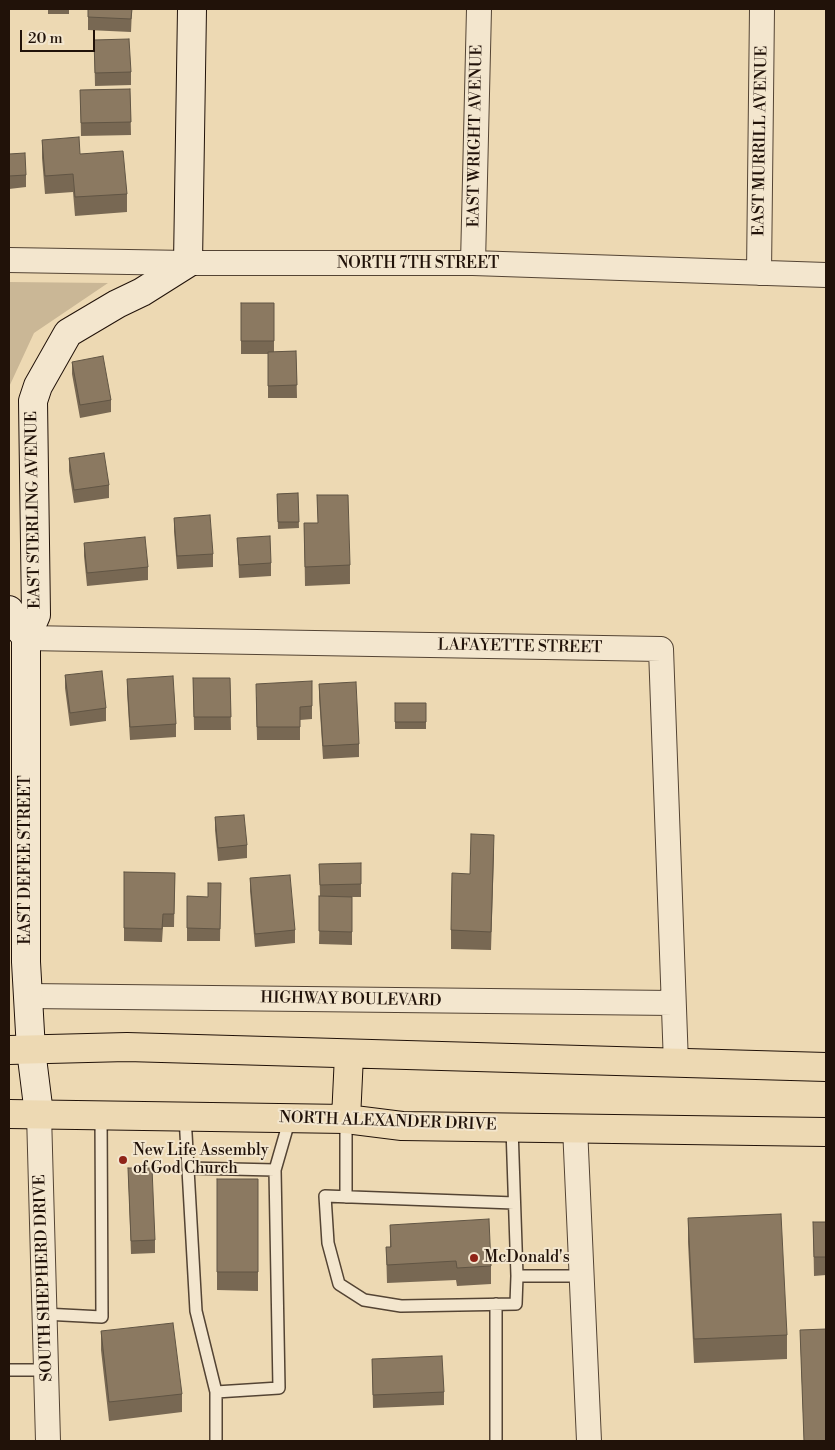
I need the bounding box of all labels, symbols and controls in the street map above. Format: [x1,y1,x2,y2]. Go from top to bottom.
scale bar [22,20,98,52]
text: 20 m [28,29,63,48]
street label: EAST WRIGHT AVENUE [465,44,487,228]
street label: EAST MURRILL AVENUE [750,46,772,236]
street label: NORTH 7TH STREET [337,254,499,274]
street label: EAST STERLING AVENUE [23,411,45,609]
street label: LAFAYETTE STREET [437,636,603,658]
street label: EAST DEFEE STREET [16,775,36,945]
street label: HIGHWAY BOULEVARD [260,989,442,1011]
street label: NORTH ALEXANDER DRIVE [279,1109,497,1135]
place label: New Life Assembly of God Church [133,1141,269,1179]
marker: New Life Assembly of God Church [117,1154,129,1166]
street label: SOUTH SHEPHERD DRIVE [31,1174,57,1382]
place label: McDonald's [484,1248,570,1268]
marker: McDonald's [468,1252,480,1264]

